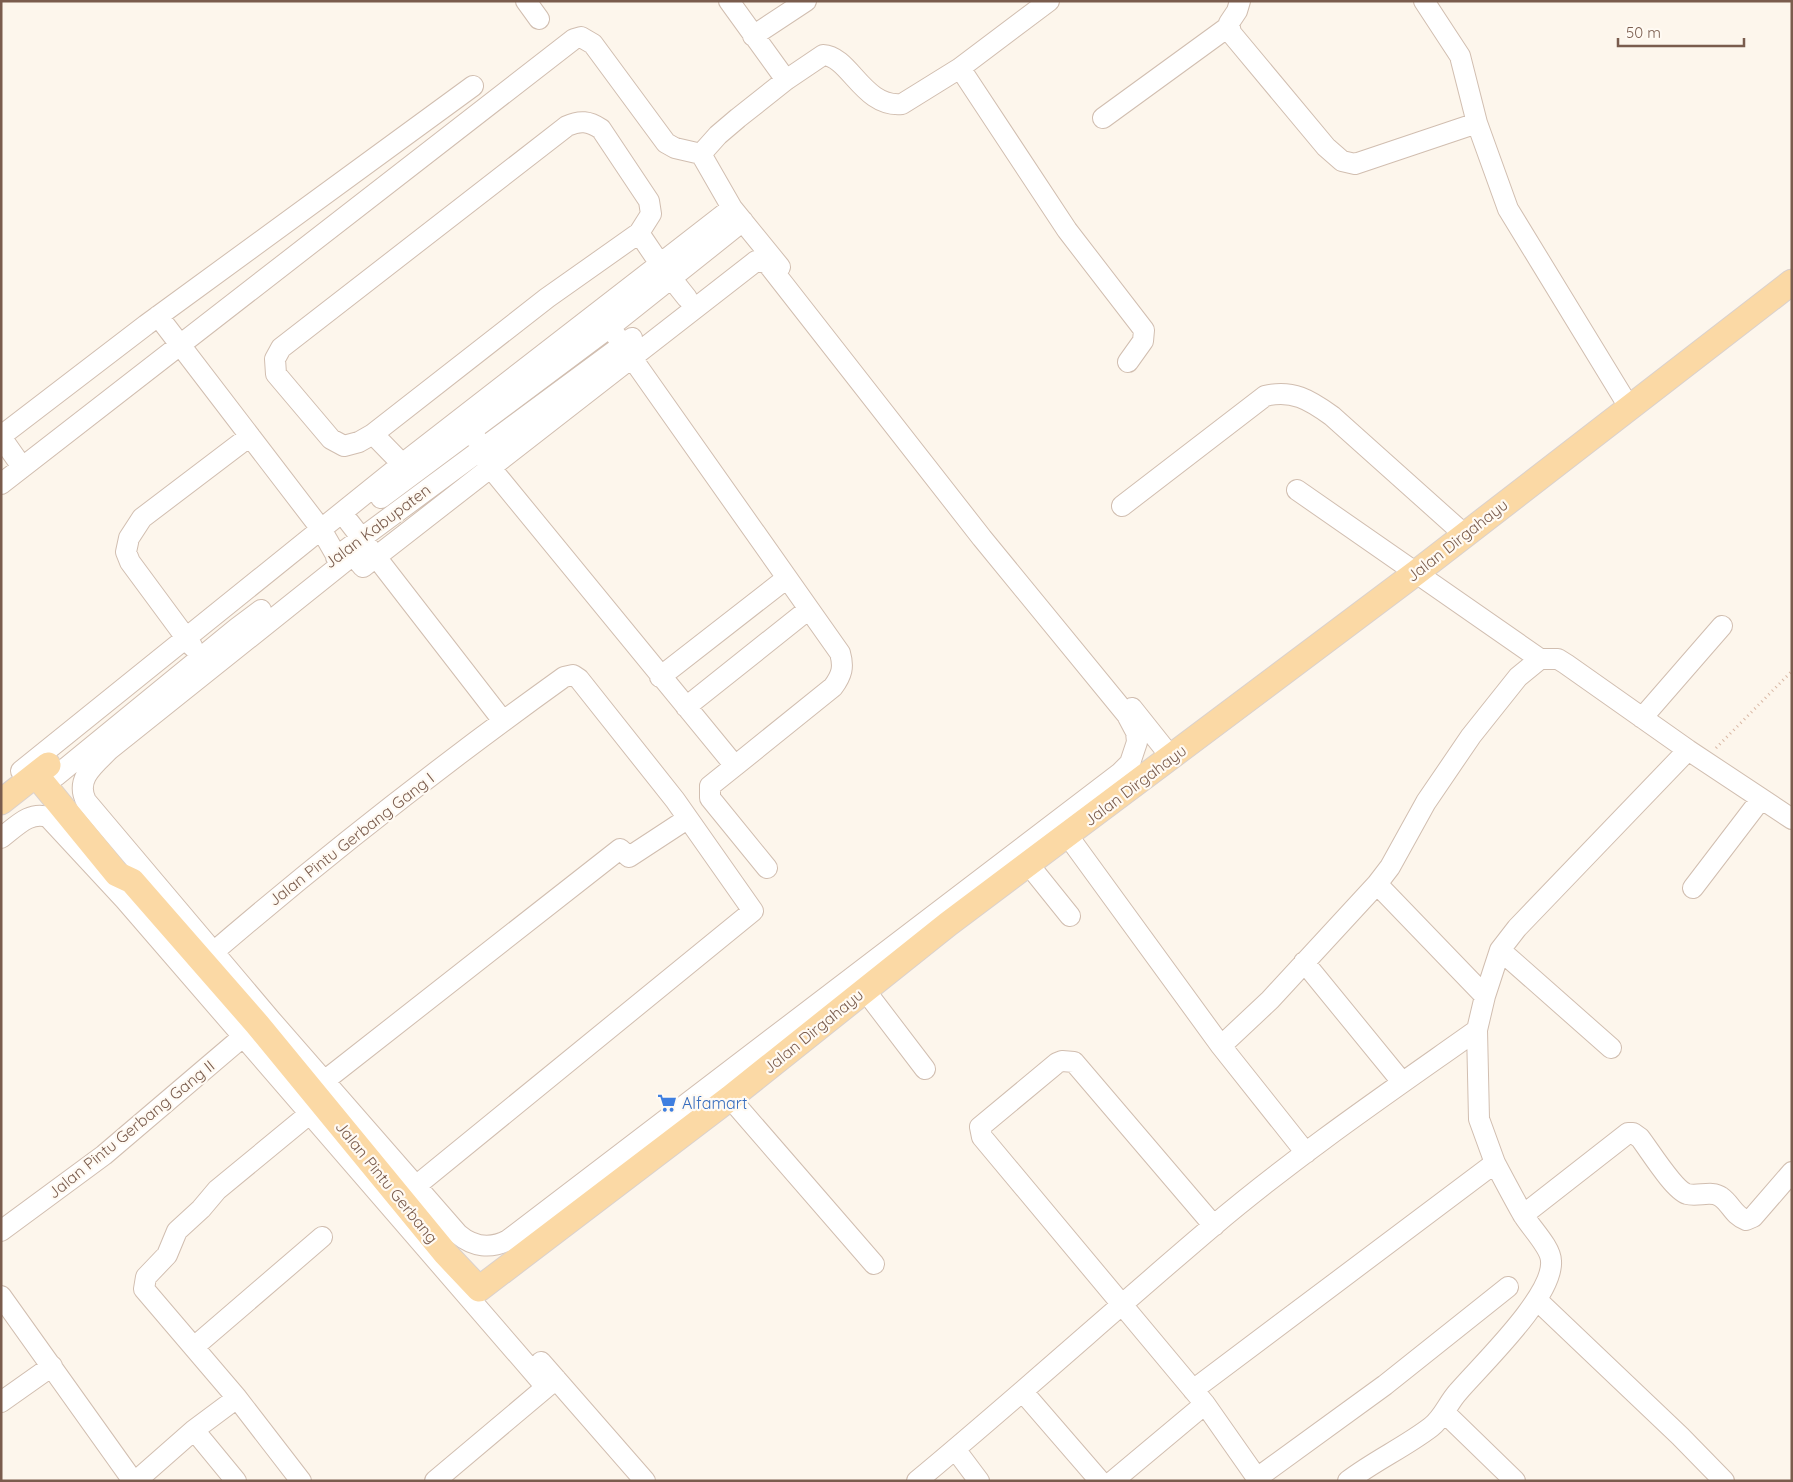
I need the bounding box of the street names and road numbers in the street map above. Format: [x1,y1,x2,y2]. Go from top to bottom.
street label: Jalan Kabupaten [320,479,434,573]
street label: Jalan Dirgahayu [1402,494,1512,586]
street label: Jalan Dirgahayu [1080,740,1190,830]
street label: Jalan Pintu Gerbang Gang I [264,768,438,910]
street label: Jalan Dirgahayu [759,984,867,1078]
street label: Jalan Pintu Gerbang Gang II [44,1055,218,1203]
street label: Jalan Pintu Gerbang [331,1117,443,1247]

